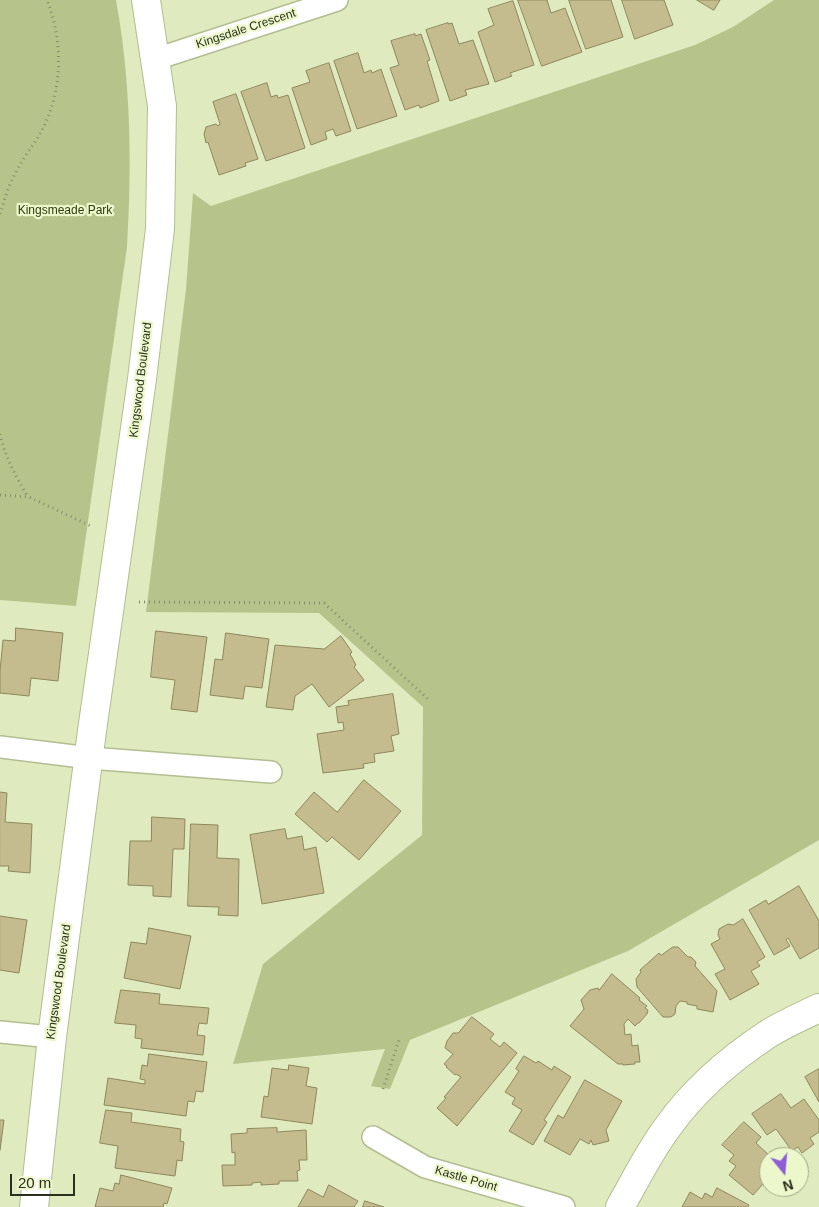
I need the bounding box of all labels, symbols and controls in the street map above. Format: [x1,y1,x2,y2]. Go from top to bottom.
street label: Kingsdale Crescent [194,6,298,52]
park label: Kingsmeade Park [18,204,112,218]
street label: Kingswood Boulevard [127,322,155,438]
street label: Kingswood Boulevard [44,924,74,1040]
north arrow [759,1147,809,1197]
street label: Kastle Point [433,1163,499,1195]
scale bar [12,1164,78,1196]
text: 20 m [18,1174,51,1191]
text: N [781,1176,795,1195]

